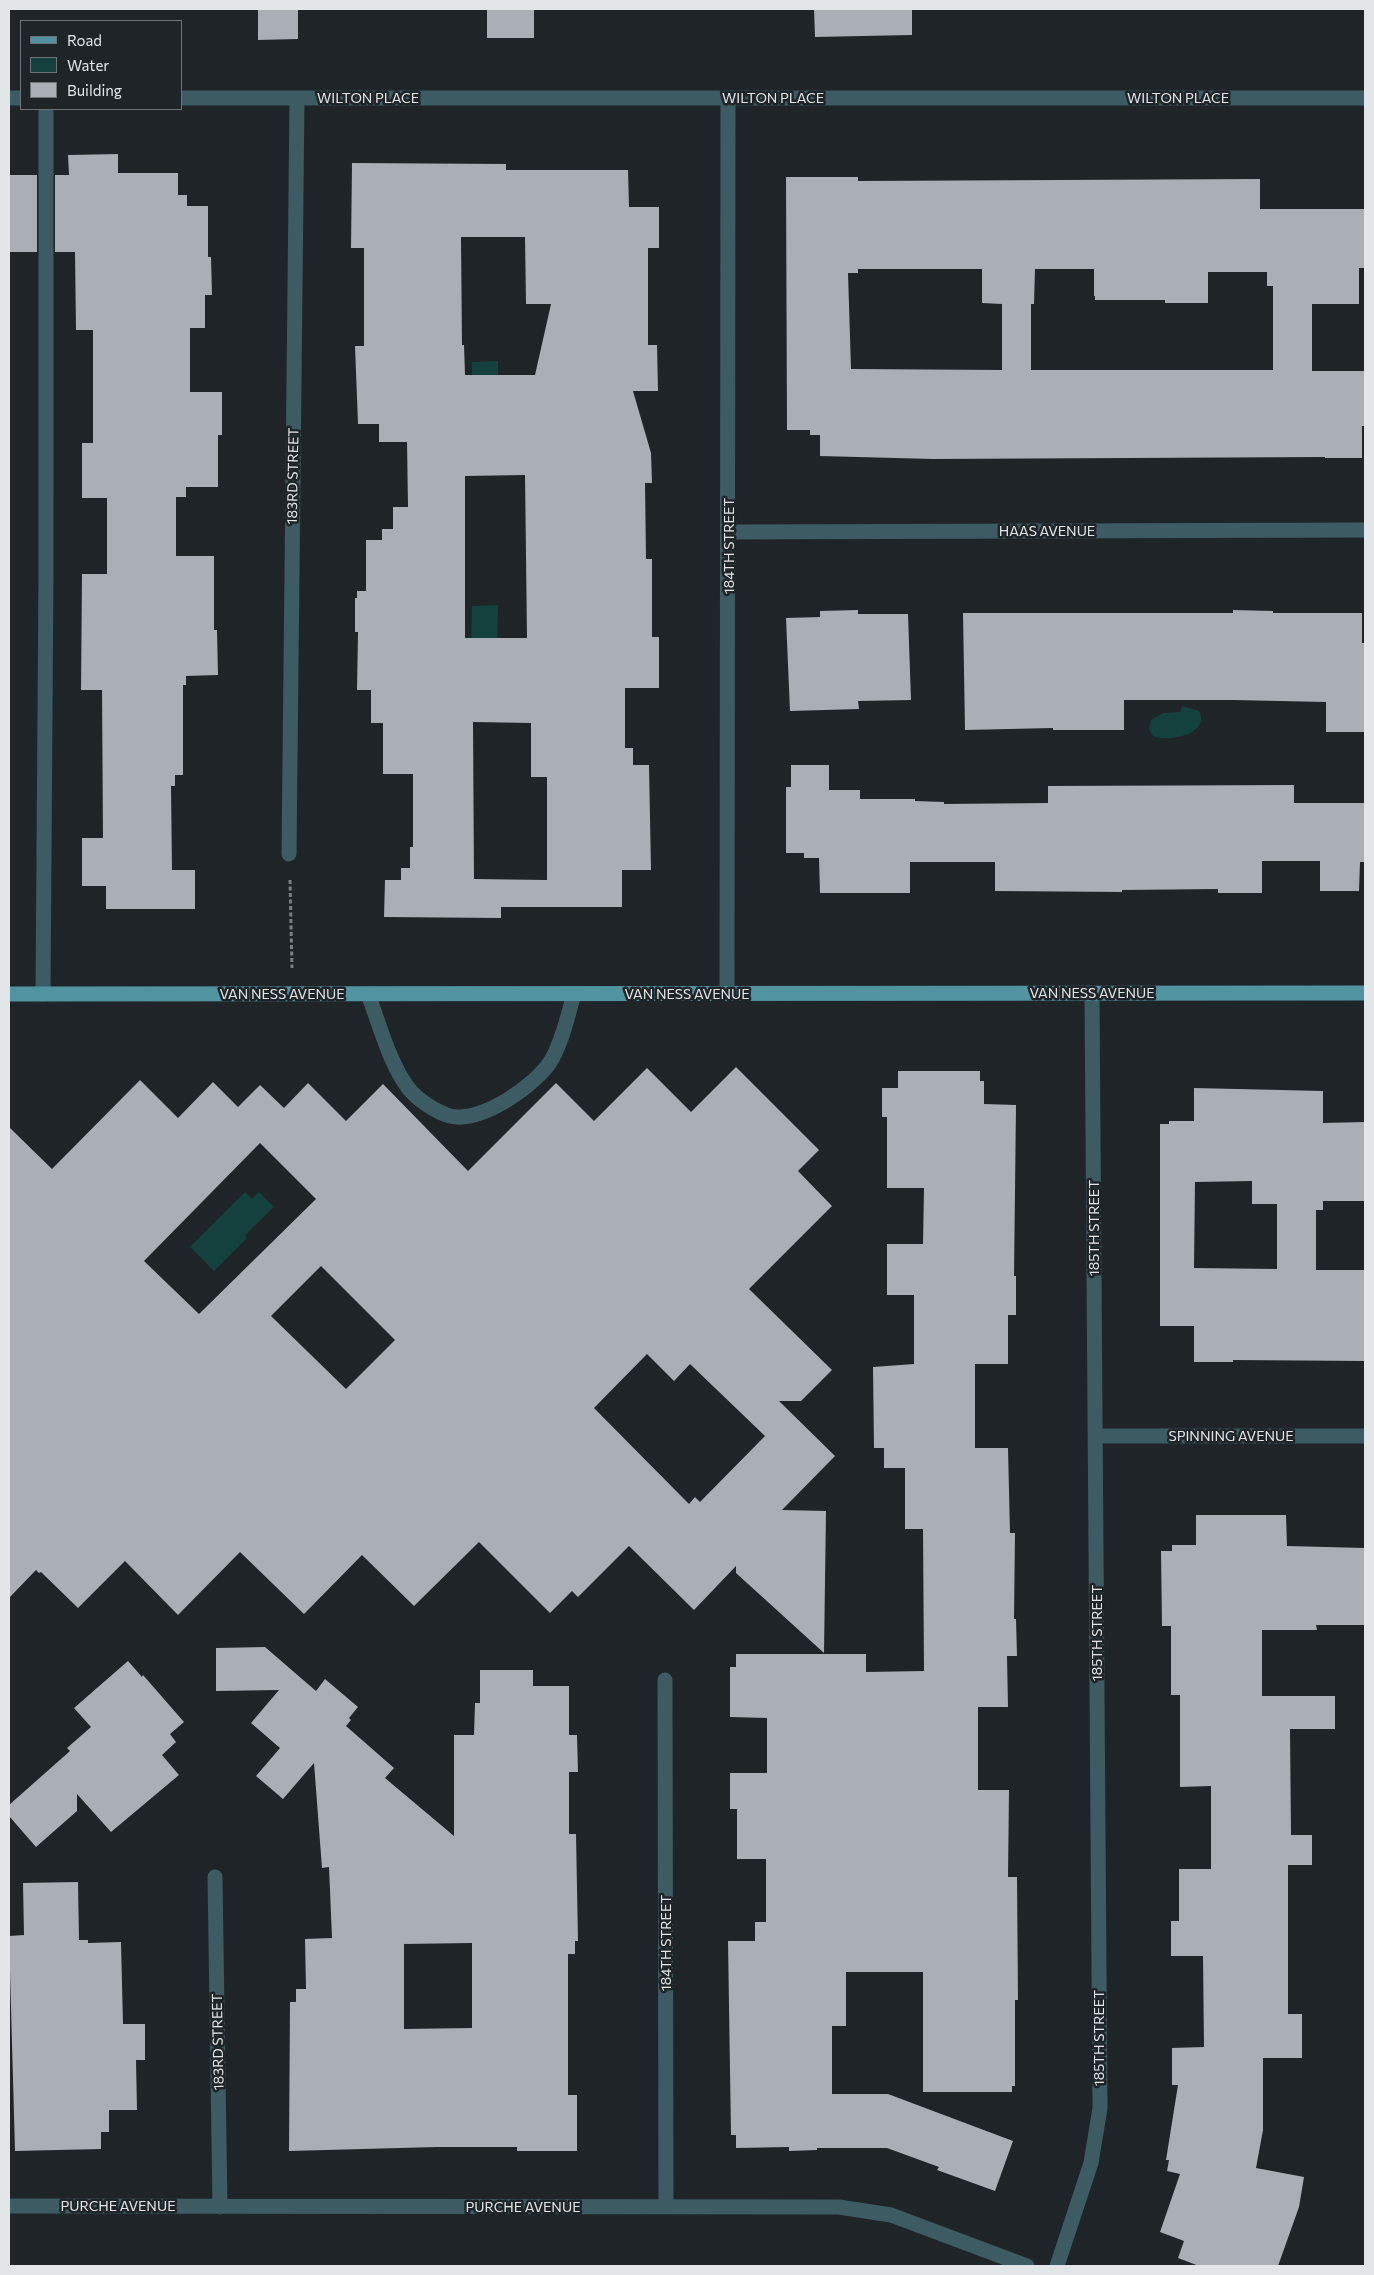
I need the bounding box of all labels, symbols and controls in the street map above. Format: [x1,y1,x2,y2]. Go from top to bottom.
legend [20,20,182,110]
text: Road [67,31,102,49]
text: Water [67,56,109,74]
text: Building [67,81,122,99]
street label: WILTON PLACE [317,90,419,106]
street label: WILTON PLACE [722,90,824,106]
street label: WILTON PLACE [1127,90,1229,106]
street label: 183RD STREET [284,427,302,525]
street label: 184TH STREET [721,498,737,594]
street label: HAAS AVENUE [999,523,1095,539]
street label: VAN NESS AVENUE [1029,985,1155,1001]
street label: VAN NESS AVENUE [219,986,345,1002]
street label: VAN NESS AVENUE [624,986,750,1002]
street label: 185TH STREET [1086,1180,1102,1276]
street label: SPINNING AVENUE [1168,1428,1294,1444]
street label: 185TH STREET [1089,1585,1105,1681]
street label: 184TH STREET [658,1895,674,1991]
street label: 185TH STREET [1091,1990,1107,2086]
street label: 183RD STREET [209,1993,227,2091]
street label: PURCHE AVENUE [61,2198,175,2214]
street label: PURCHE AVENUE [466,2199,580,2215]

